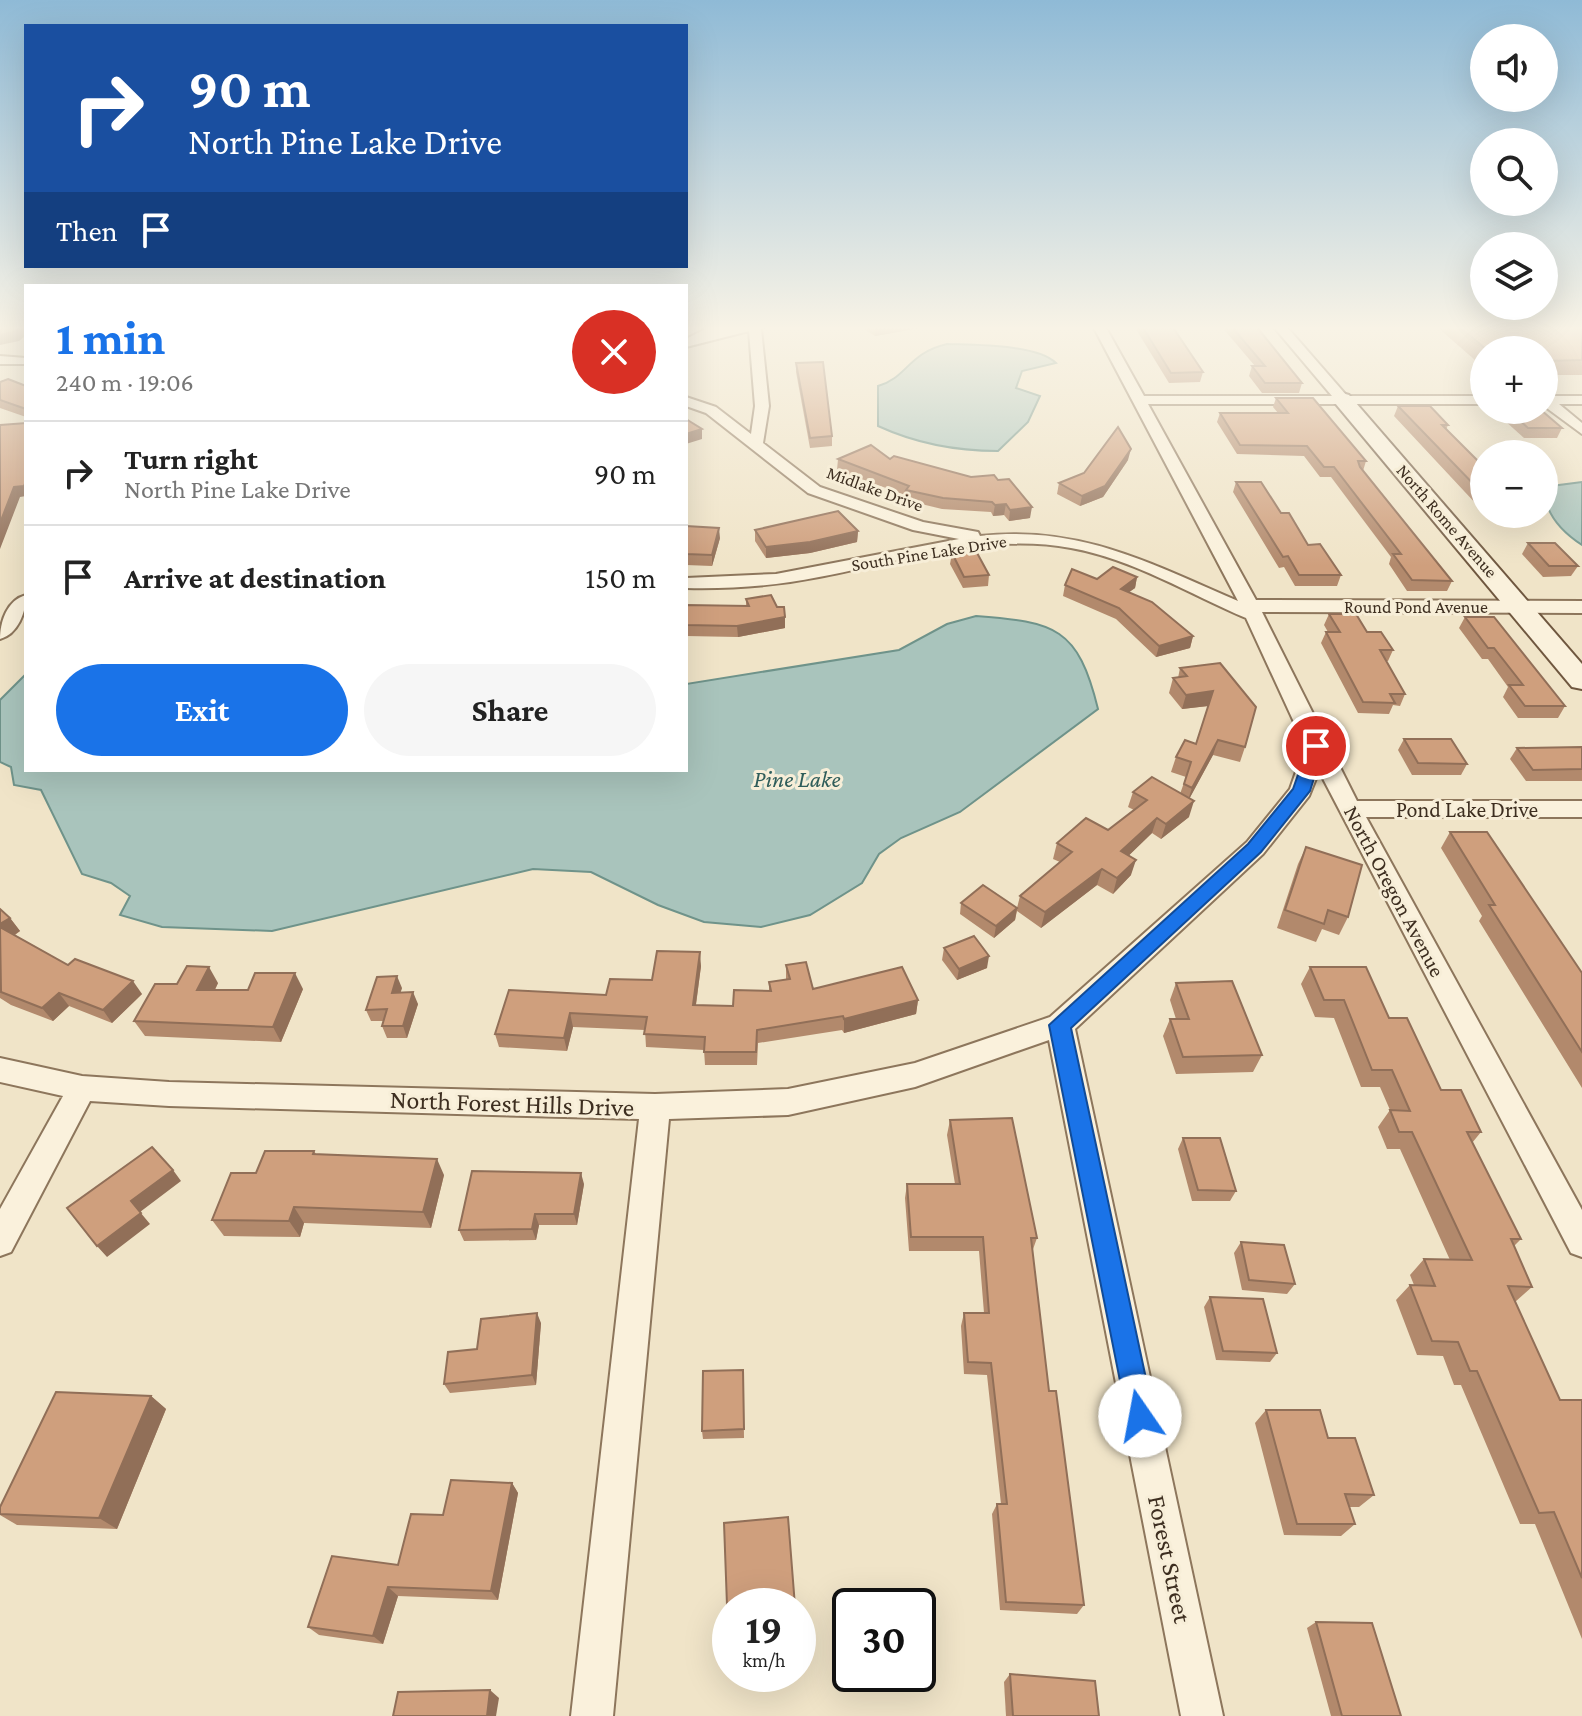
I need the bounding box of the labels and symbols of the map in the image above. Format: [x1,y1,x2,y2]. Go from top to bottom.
street label: North Rome Avenue [1392,460,1502,582]
street label: Midlake Drive [824,462,926,516]
street label: South Pine Lake Drive [850,531,1008,575]
street label: Round Pond Avenue [1344,597,1488,617]
pin [1282,712,1350,780]
water label: Pine Lake [754,765,840,792]
street label: Pond Lake Drive [1396,797,1538,822]
street label: North Oregon Avenue [1339,801,1450,981]
street label: North Forest Hills Drive [389,1085,635,1122]
position arrow [1098,1374,1182,1458]
street label: Forest Street [1142,1493,1197,1626]
speed limit sign: 30 [832,1588,936,1692]

